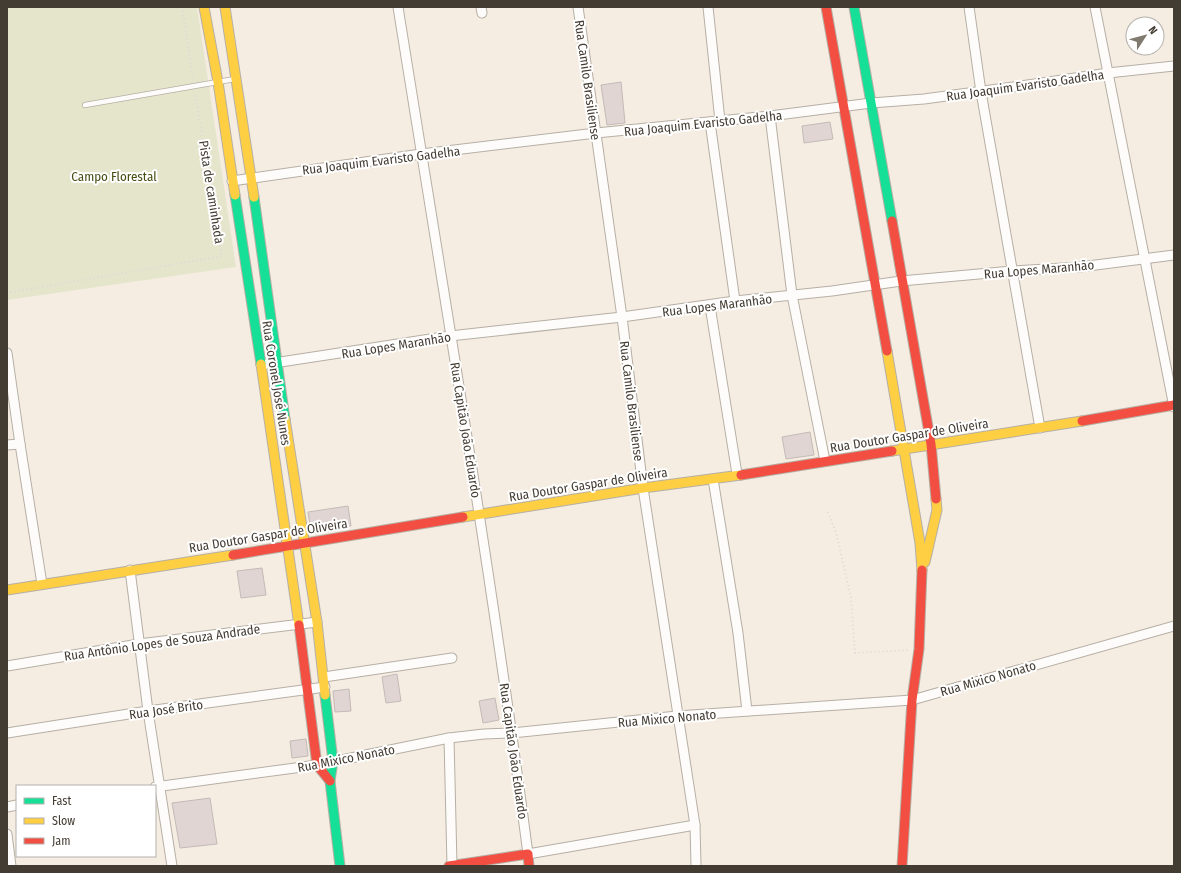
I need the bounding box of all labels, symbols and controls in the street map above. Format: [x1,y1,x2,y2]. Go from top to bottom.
north arrow [1125,16,1165,56]
street label: Rua Camilo Brasiliense [572,19,603,141]
text: N [1145,24,1160,37]
street label: Rua Joaquim Evaristo Gadelha [945,67,1105,104]
street label: Rua Joaquim Evaristo Gadelha [623,108,783,139]
street label: Pista de caminhada [196,139,227,245]
street label: Rua Joaquim Evaristo Gadelha [301,143,461,178]
park label: Campo Florestal [71,169,157,184]
street label: Rua Lopes Maranhão [983,257,1095,282]
street label: Rua Lopes Maranhão [661,291,773,320]
street label: Rua Coronel José Nunes [259,320,294,447]
street label: Rua Lopes Maranhão [340,329,452,362]
street label: Rua Camilo Brasiliense [617,340,646,462]
street label: Rua Capitão João Eduardo [447,361,484,499]
street label: Rua Doutor Gaspar de Oliveira [829,416,989,455]
street label: Rua Doutor Gaspar de Oliveira [508,465,668,504]
street label: Rua Doutor Gaspar de Oliveira [188,516,348,555]
street label: Rua Antônio Lopes de Souza Andrade [63,621,261,664]
street label: Rua Mixico Nonato [939,658,1038,699]
street label: Rua Capitão João Eduardo [497,682,531,820]
street label: Rua José Brito [128,697,204,722]
street label: Rua Mixico Nonato [617,707,717,730]
street label: Rua Mixico Nonato [296,742,396,775]
legend [16,785,156,857]
text: Fast [52,794,71,808]
text: Slow [52,814,75,828]
text: Jam [52,834,70,848]

